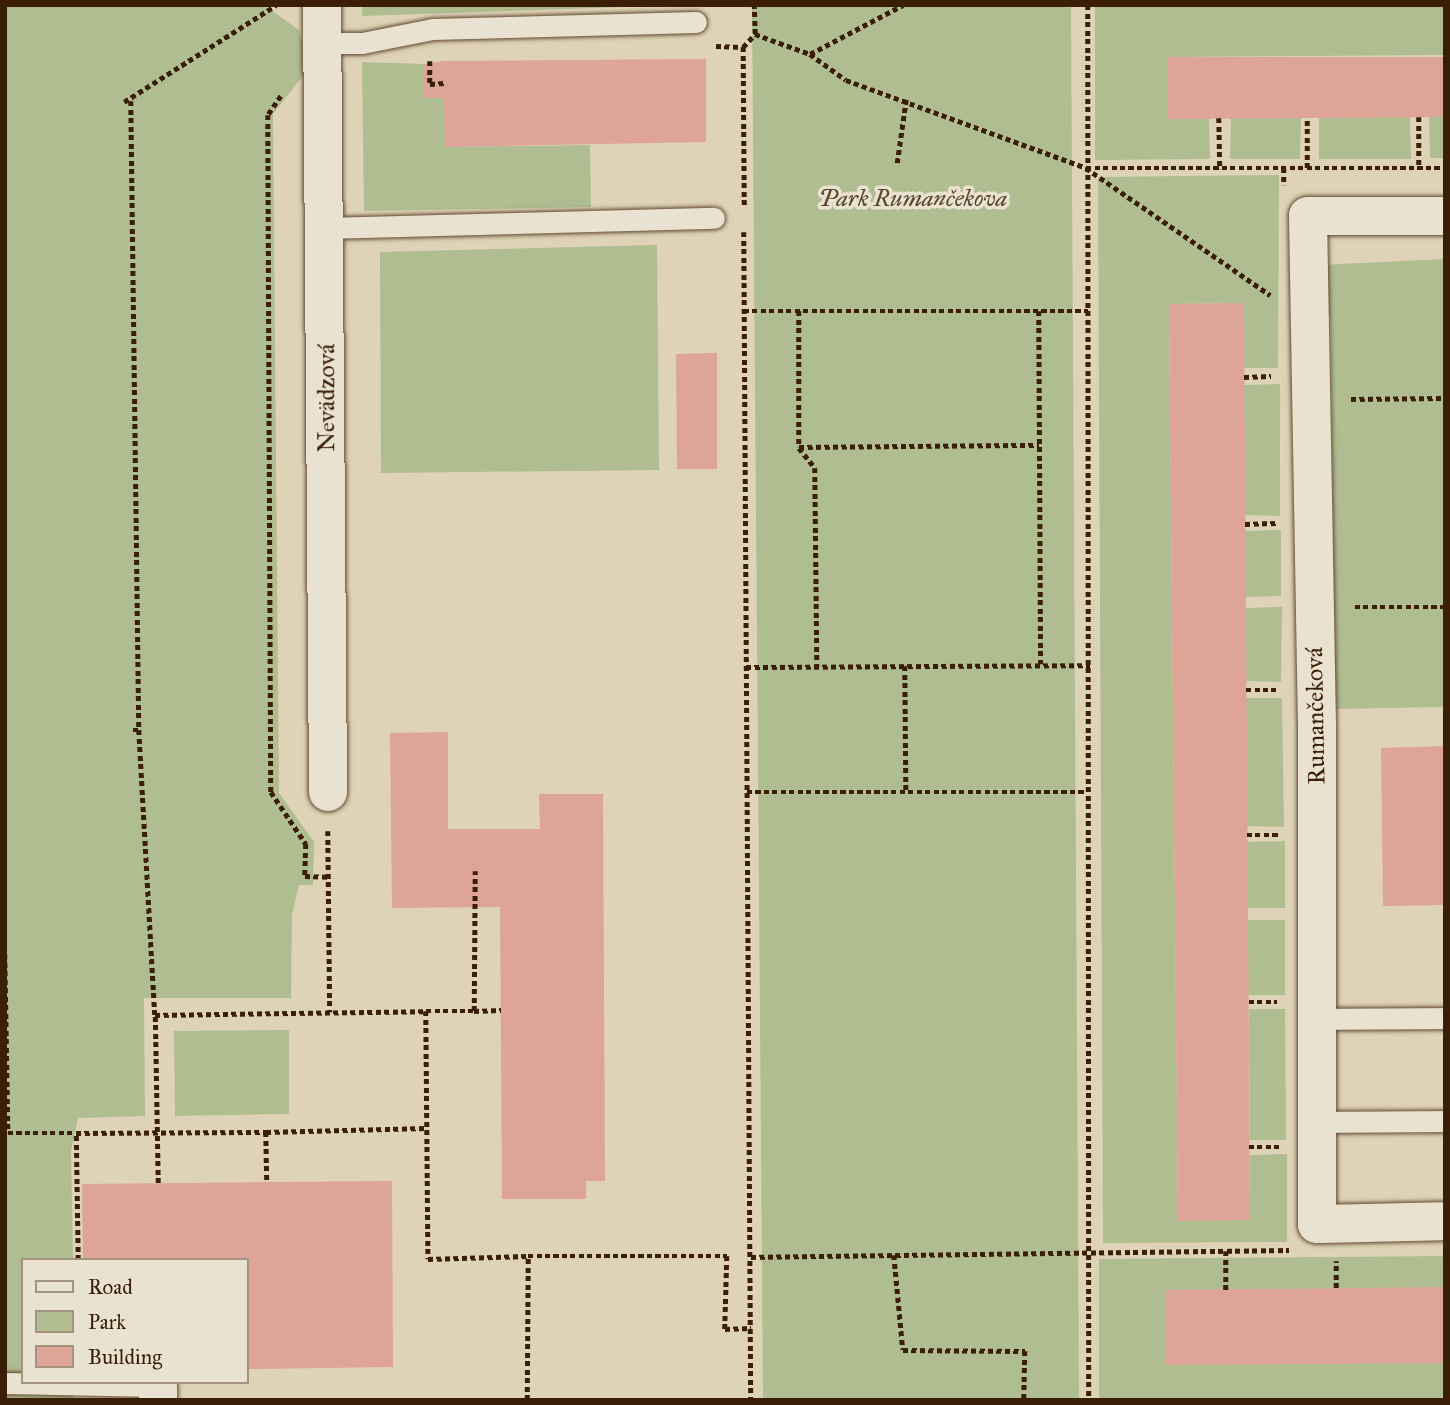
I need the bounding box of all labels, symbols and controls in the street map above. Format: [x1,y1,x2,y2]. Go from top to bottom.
park label: Park Rumančekova [819,185,1007,213]
street label: Nevädzová [313,344,341,452]
street label: Rumančeková [1300,647,1332,785]
legend [21,1258,248,1384]
text: Road [88,1274,133,1300]
text: Park [88,1309,126,1335]
text: Building [88,1344,162,1370]

